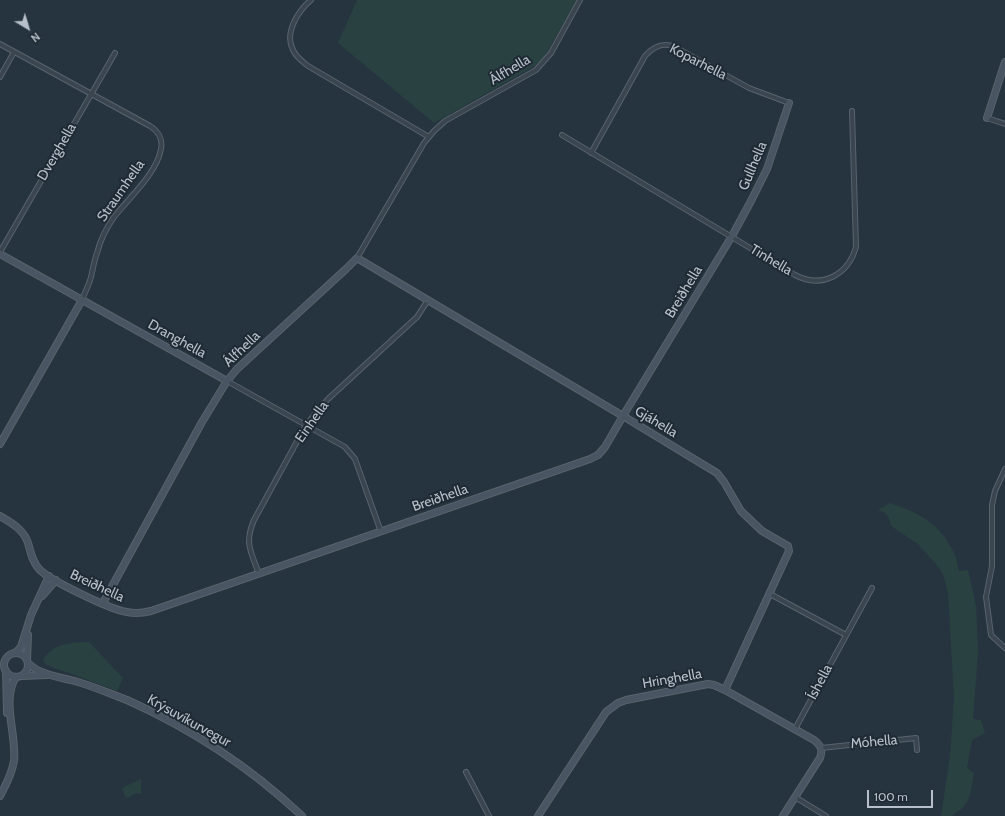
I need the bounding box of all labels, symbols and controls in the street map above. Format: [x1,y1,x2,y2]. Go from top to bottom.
north arrow [8,8,48,48]
text: N [28,30,43,45]
street label: Koparhella [666,40,730,84]
street label: Álfhella [487,51,533,89]
street label: Dverghella [34,120,80,184]
street label: Gullhella [735,139,771,193]
street label: Straumhella [94,157,148,225]
street label: Tinhella [747,241,795,279]
street label: Breiðhella [662,263,706,321]
street label: Dranghella [145,316,209,362]
street label: Álfhella [220,327,264,371]
street label: Einhella [292,398,332,446]
street label: Gjáhella [631,403,681,441]
street label: Breiðhella [410,481,470,515]
street label: Breiðhella [67,566,127,606]
street label: Íshella [804,662,836,702]
street label: Hringhella [641,666,703,692]
street label: Krýsuvíkurvegur [144,691,234,751]
street label: Móhella [850,732,898,752]
scale bar [869,782,935,808]
text: 100 m [874,789,908,804]

